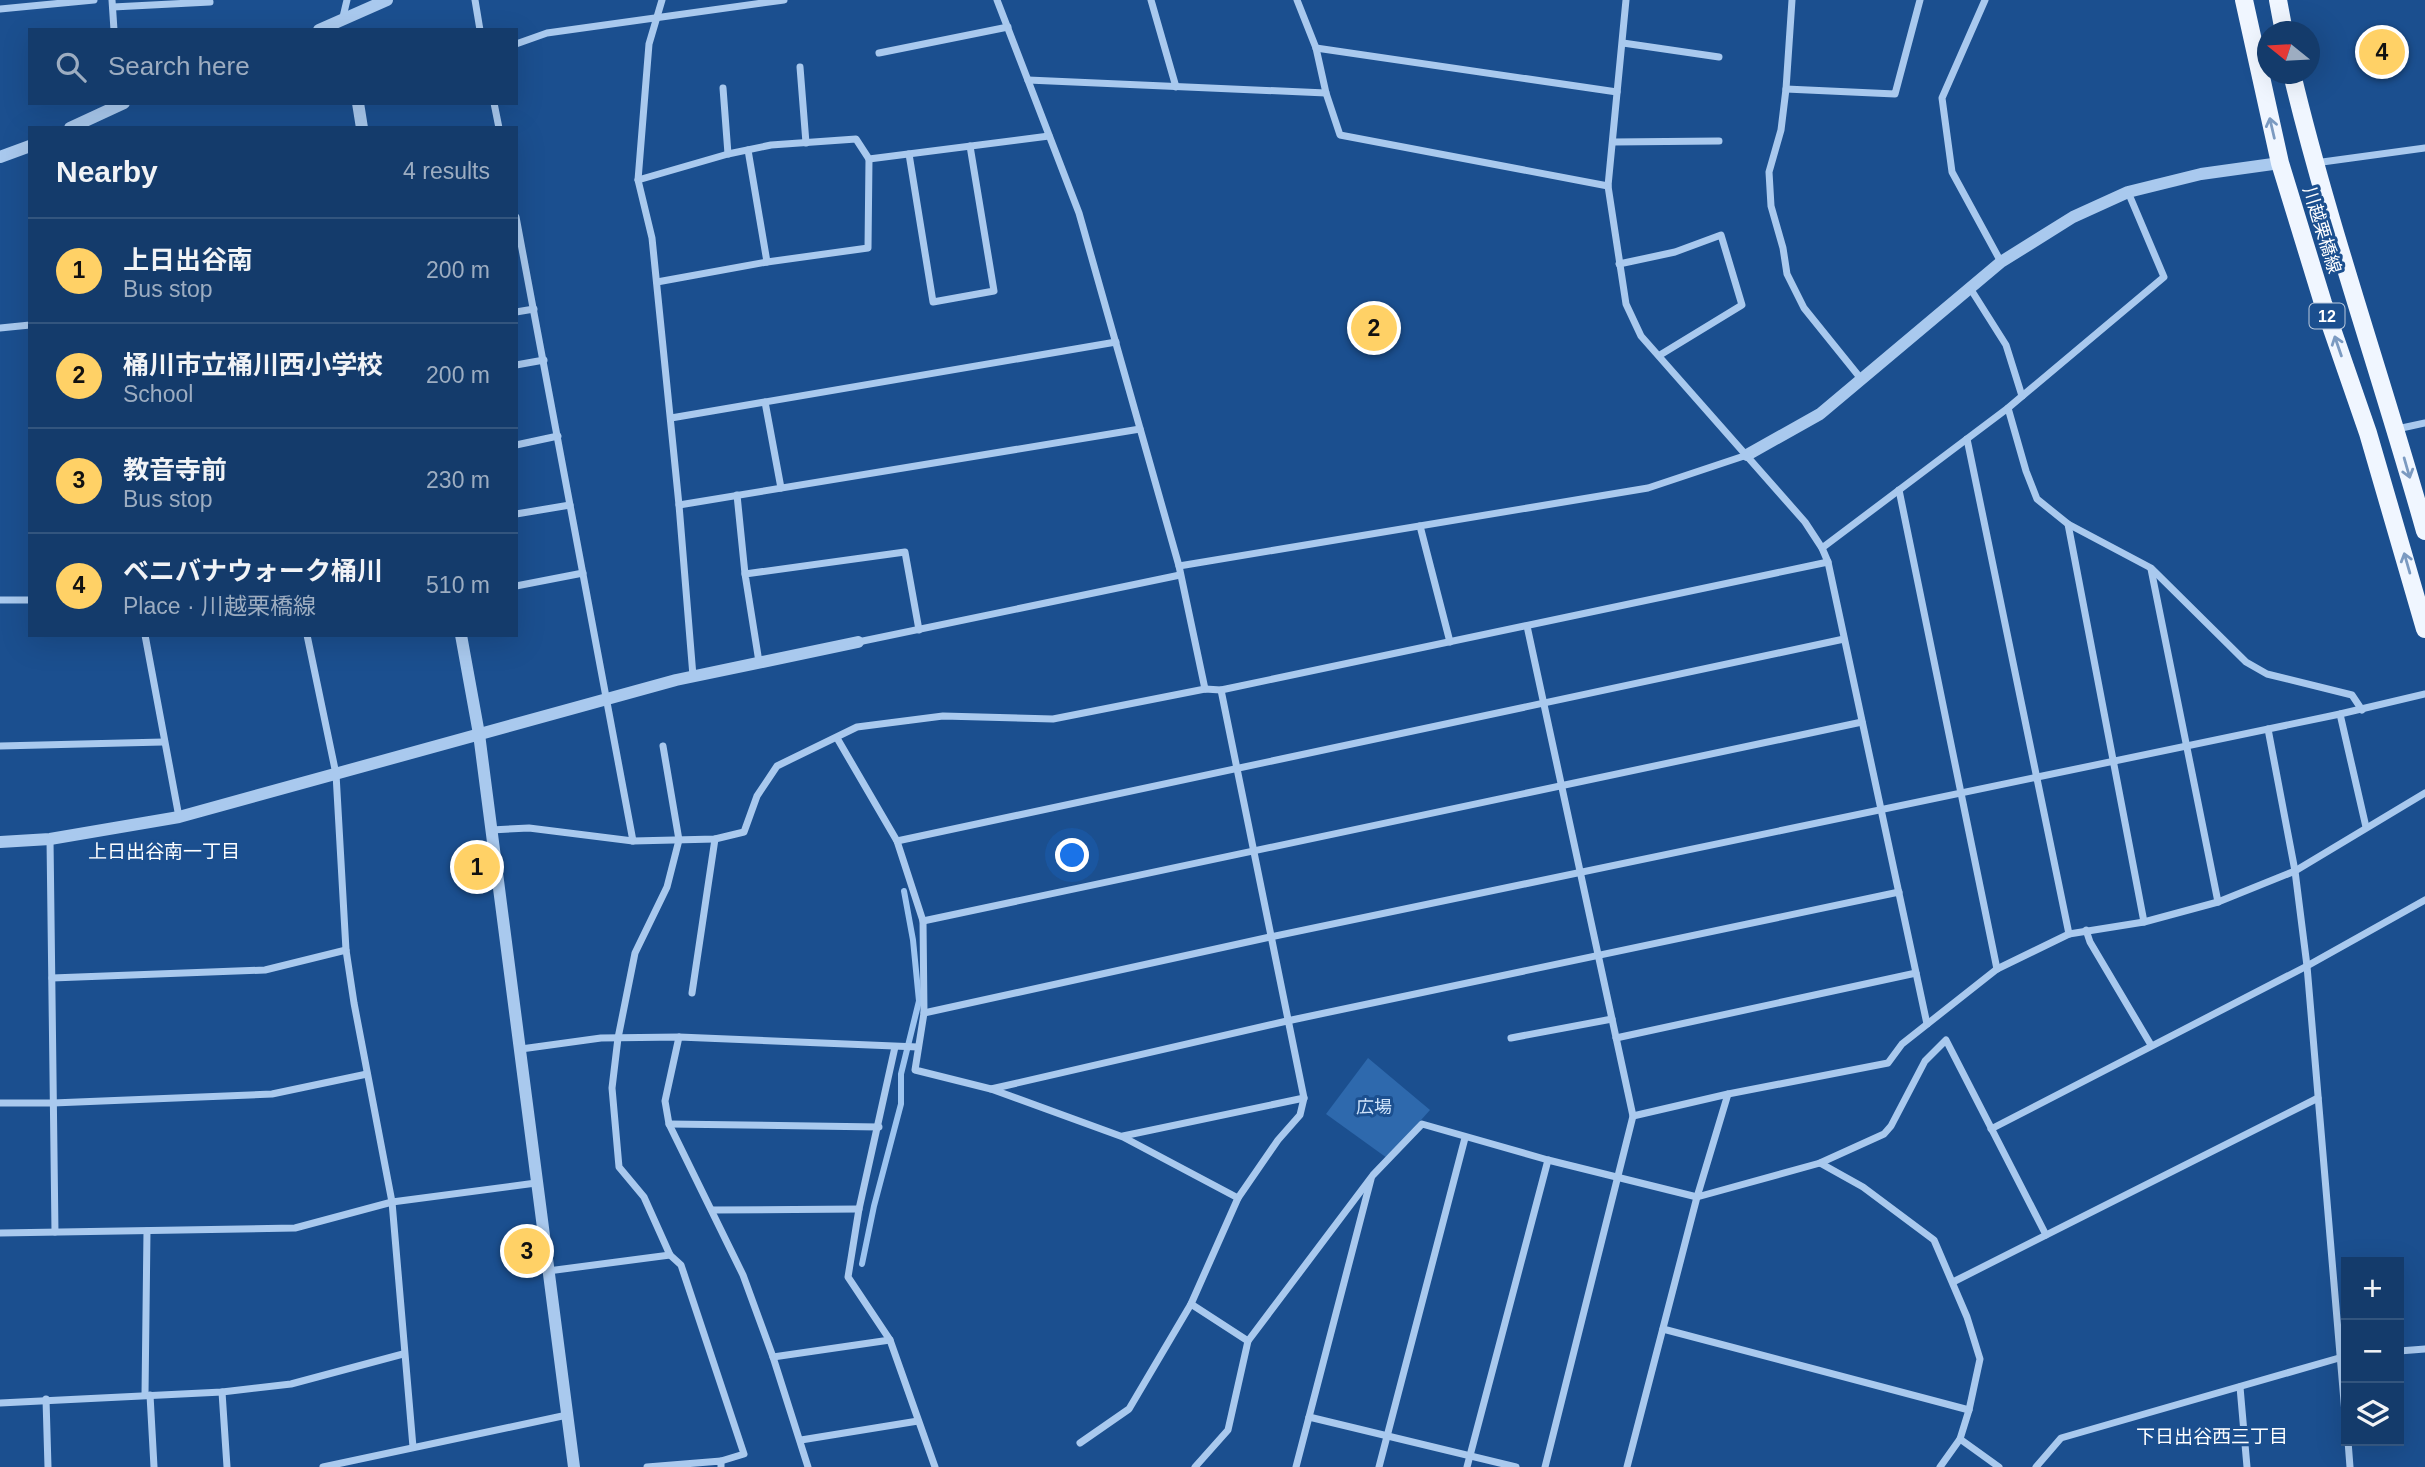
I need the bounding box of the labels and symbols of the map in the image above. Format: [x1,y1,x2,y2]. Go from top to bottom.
north arrow [2257,21,2320,84]
pin: 4 [2359,26,2405,78]
one-way arrow [2265,117,2279,140]
street label: 川越栗橋線 [2299,184,2345,276]
pin: 2 [1351,302,1397,354]
road number: 12 [2310,304,2344,328]
one-way arrow [2331,336,2343,358]
one-way arrow [2402,457,2415,479]
one-way arrow [2400,552,2413,574]
your location [1055,838,1089,872]
district label: 上日出谷南一丁目 [88,841,240,862]
pin: 1 [454,841,500,893]
park label: 広場 [1356,1097,1392,1117]
pin: 3 [504,1225,550,1277]
district label: 下日出谷西三丁目 [2136,1426,2288,1447]

